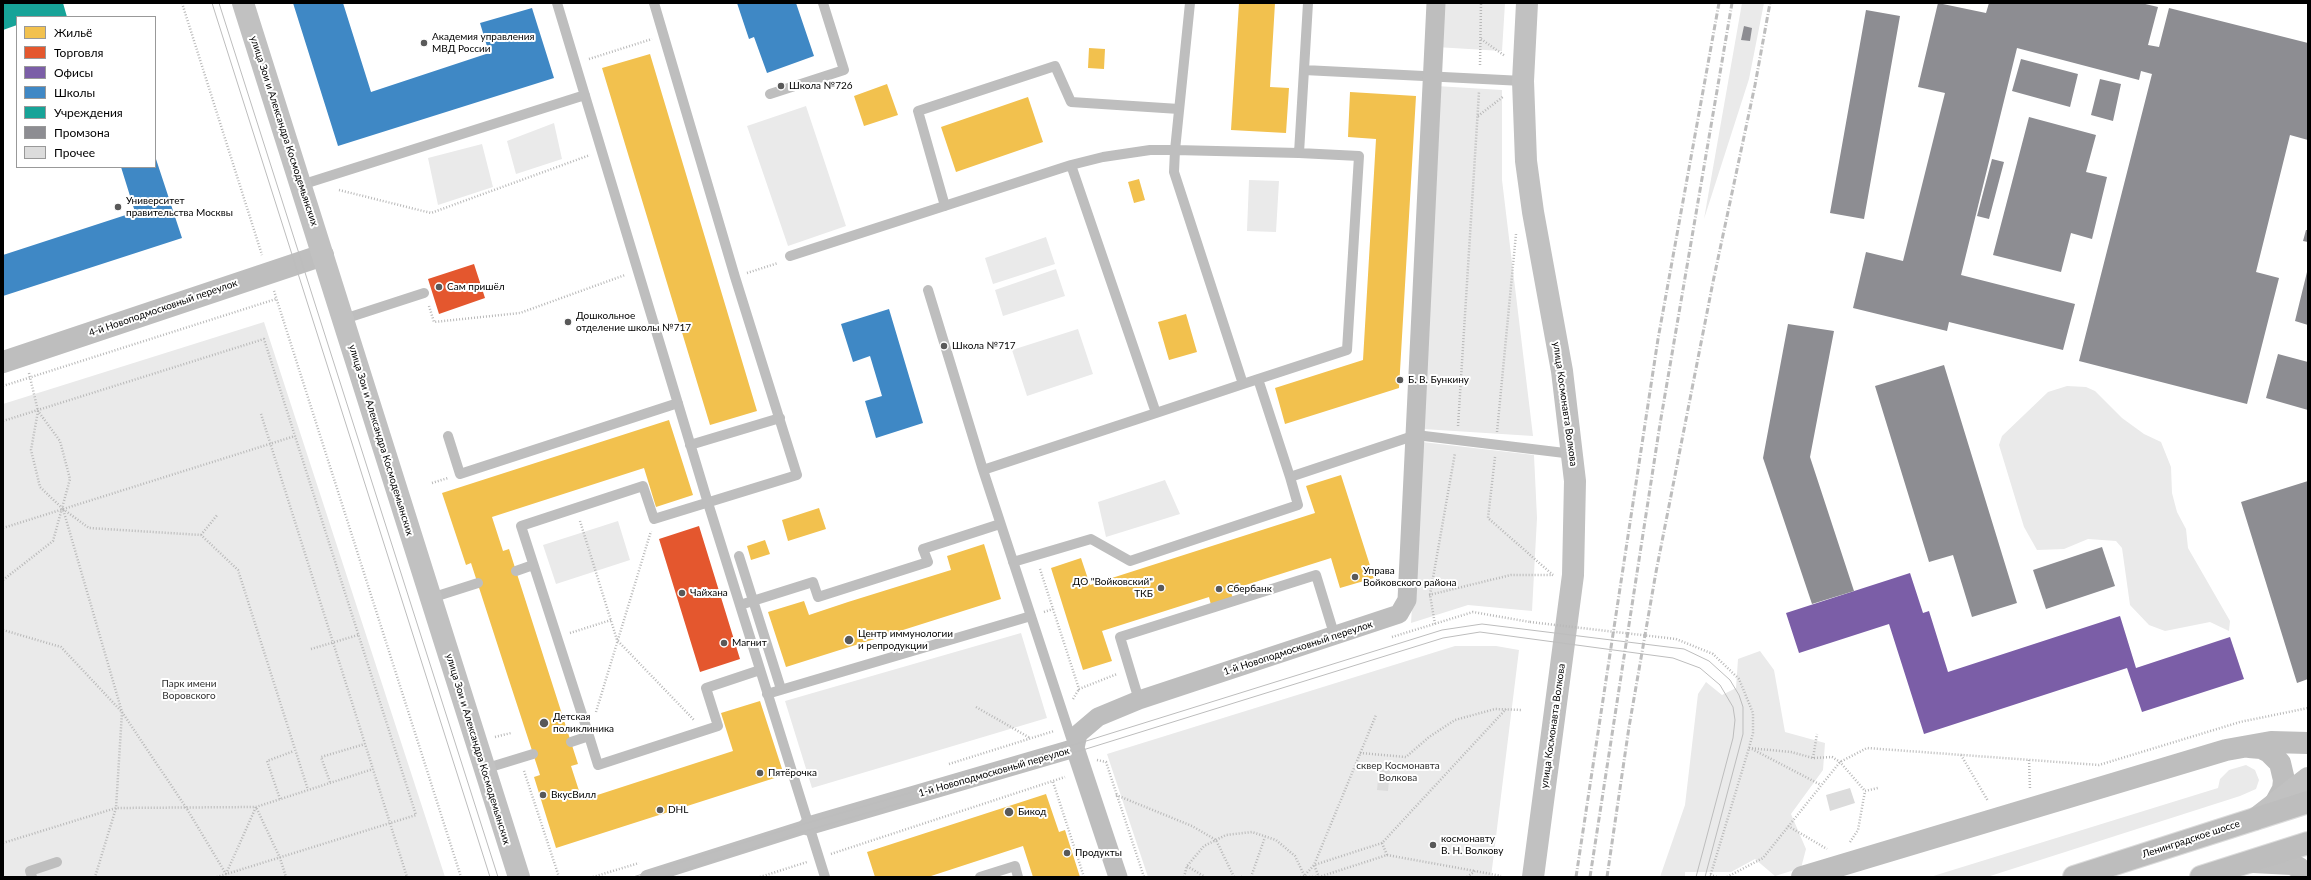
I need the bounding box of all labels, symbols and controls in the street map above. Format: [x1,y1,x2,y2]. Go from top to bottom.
legend [16,16,156,168]
text: Жильё [54,25,92,40]
place label: Академия управления МВД России [432,31,534,54]
street label: улица Зои и Александра Космодемьянских [248,34,320,228]
marker: Академия управления МВД России [419,38,429,48]
text: Торговля [54,45,104,60]
text: Офисы [54,65,93,80]
place label: Школа №726 [789,80,853,92]
marker: Школа №726 [776,81,786,91]
text: Школы [54,85,95,100]
text: Учреждения [54,105,123,120]
text: Промзона [54,125,110,140]
text: Прочее [54,145,95,160]
place label: Университет правительства Москвы [126,195,233,218]
marker: Университет правительства Москвы [113,202,123,212]
street label: 4-й Новоподмосковный переулок [87,277,239,339]
place label: Сам пришёл [447,281,505,293]
marker: Сам пришёл [434,282,444,292]
place label: Дошкольное отделение школы №717 [576,310,691,334]
marker: Дошкольное отделение школы №717 [563,317,573,327]
place label: Школа №717 [952,340,1016,352]
marker: Школа №717 [939,341,949,351]
street label: улица Космонавта Волкова [1550,341,1580,467]
street label: улица Зои и Александра Космодемьянских [346,343,416,537]
place label: Б. В. Бункину [1408,374,1469,386]
marker: Б. В. Бункину [1395,375,1405,385]
place label: Управа Войковского района [1363,565,1457,588]
marker: Управа Войковского района [1350,572,1360,582]
place label: ДО "Войковский" ТКБ [1072,576,1153,600]
marker: ДО "Войковский" ТКБ [1156,583,1166,593]
place label: Сбербанк [1227,583,1272,595]
marker: Сбербанк [1214,584,1224,594]
place label: Чайхана [690,587,728,599]
marker: Чайхана [677,588,687,598]
street label: 1-й Новоподмосковный переулок [1222,618,1374,678]
place label: Центр иммунологии и репродукции [858,628,953,652]
marker: Центр иммунологии и репродукции [843,634,855,646]
place label: Магнит [732,637,767,649]
marker: Магнит [719,638,729,648]
street label: улица Зои и Александра Космодемьянских [443,652,513,846]
street label: улица Космонавта Волкова [1538,663,1568,789]
park label: Парк имени Воровского [162,678,216,702]
place label: Детская поликлиника [553,711,614,734]
marker: Детская поликлиника [538,717,550,729]
street label: 1-й Новоподмосковный переулок [917,745,1071,799]
park label: сквер Космонавта Волкова [1356,760,1440,784]
place label: Пятёрочка [768,767,817,779]
marker: Пятёрочка [755,768,765,778]
place label: ВкусВилл [551,789,596,801]
marker: ВкусВилл [538,790,548,800]
place label: DHL [668,804,688,816]
marker: DHL [655,805,665,815]
marker: Бикод [1003,806,1015,818]
place label: Бикод [1018,806,1046,818]
street label: Ленинградское шоссе [2141,818,2241,860]
place label: космонавту В. Н. Волкову [1441,833,1503,856]
marker: космонавту В. Н. Волкову [1428,840,1438,850]
place label: Продукты [1075,847,1122,859]
marker: Продукты [1062,848,1072,858]

